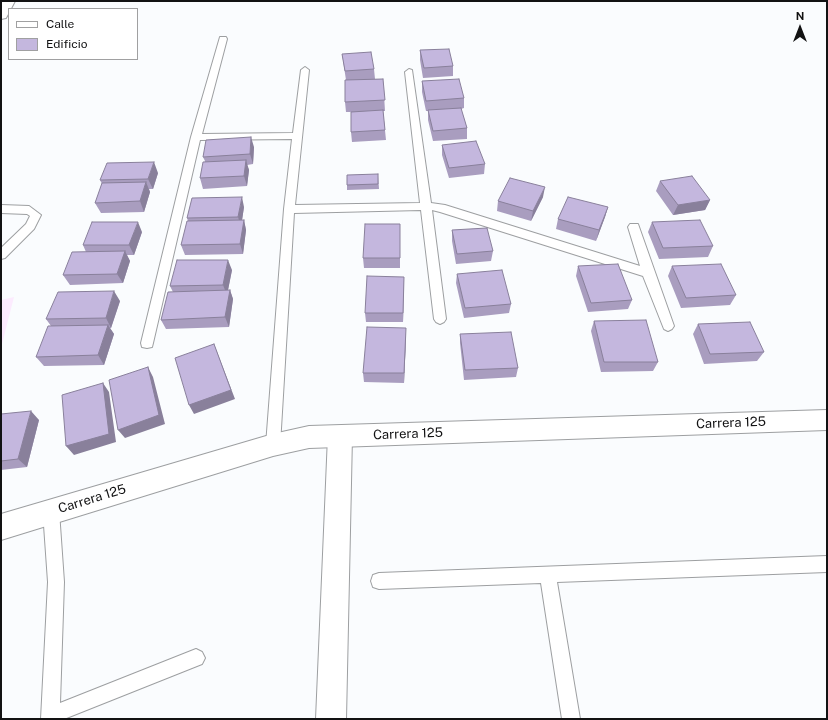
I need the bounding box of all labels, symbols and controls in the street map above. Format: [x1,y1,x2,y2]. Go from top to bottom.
legend [8,8,138,60]
north arrow [780,8,820,48]
text: N [796,10,804,22]
text: Calle [46,17,74,31]
text: Edificio [46,37,88,51]
street label: Carrera 125 [696,414,766,432]
street label: Carrera 125 [373,425,443,443]
street label: Carrera 125 [56,481,128,517]

